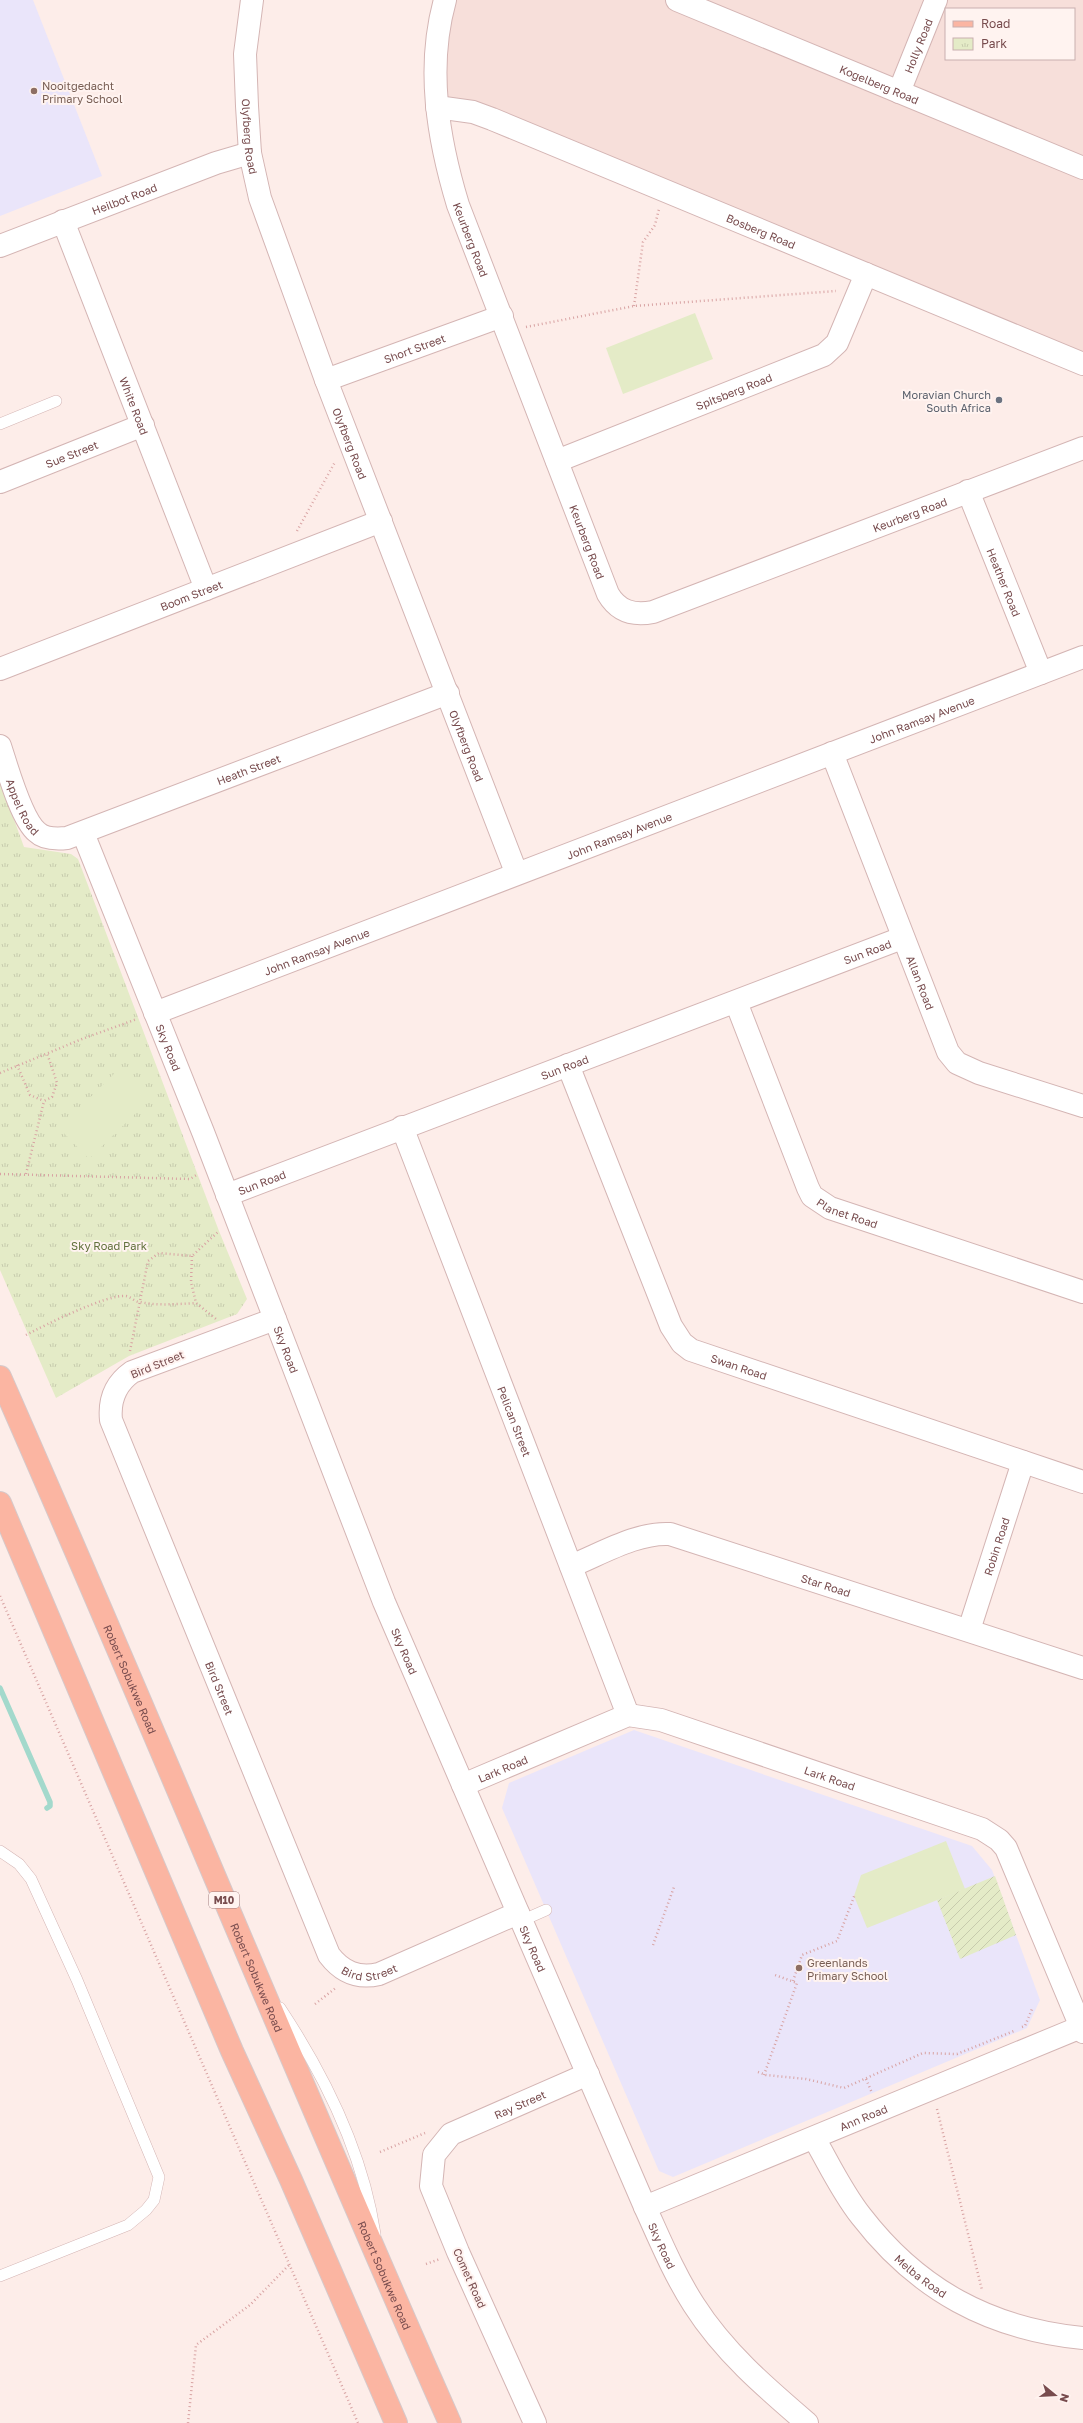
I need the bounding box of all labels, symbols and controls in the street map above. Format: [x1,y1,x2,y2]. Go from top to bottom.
legend [945,8,1075,60]
street label: Holly Road [901,16,934,75]
text: Road [981,16,1010,31]
text: Park [981,36,1007,51]
street label: Kogelberg Road [838,62,921,106]
place label: Nooitgedacht Primary School [42,79,123,105]
marker: Nooitgedacht Primary School [29,86,39,96]
street label: Olyfberg Road [240,98,261,175]
street label: Heilbot Road [90,180,159,217]
street label: Keurberg Road [451,200,491,278]
street label: Bosberg Road [725,210,798,251]
street label: Short Street [382,331,447,365]
street label: Spitsberg Road [694,370,774,412]
street label: White Road [118,375,152,436]
place label: Moravian Church South Africa [902,388,991,414]
marker: Moravian Church South Africa [994,395,1004,405]
street label: Olyfberg Road [331,406,370,481]
street label: Sue Street [43,437,100,470]
street label: Keurberg Road [871,494,949,534]
street label: Keurberg Road [568,503,608,581]
street label: Heather Road [985,546,1024,618]
street label: Boom Street [158,577,224,613]
street label: John Ramsay Avenue [867,693,976,745]
street label: Olyfberg Road [447,708,487,783]
street label: Heath Street [215,751,282,787]
street label: Appel Road [4,777,42,837]
street label: John Ramsay Avenue [564,809,674,861]
street label: John Ramsay Avenue [262,925,371,977]
street label: Sun Road [841,936,893,966]
street label: Allan Road [905,953,937,1011]
street label: Sky Road [154,1022,184,1073]
street label: Sun Road [539,1052,590,1082]
street label: Sun Road [236,1167,287,1197]
street label: Planet Road [815,1195,880,1230]
park label: Sky Road Park [71,1239,147,1252]
street label: Sky Road [272,1324,302,1375]
street label: Bird Street [128,1347,186,1381]
street label: Swan Road [709,1351,769,1382]
street label: Pelican Street [496,1384,534,1458]
street label: Robin Road [981,1516,1011,1577]
street label: Star Road [800,1570,852,1599]
street label: Robert Sobukwe Road [102,1623,160,1735]
street label: Sky Road [389,1626,421,1676]
street label: Bird Street [203,1659,237,1717]
street label: Lark Road [476,1752,529,1785]
street label: Lark Road [803,1763,857,1792]
road number: M10 [209,1892,239,1908]
street label: Robert Sobukwe Road [228,1921,286,2034]
street label: Sky Road [518,1923,549,1974]
place label: Greenlands Primary School [807,1956,888,1982]
street label: Bird Street [339,1960,399,1982]
marker: Greenlands Primary School [794,1963,804,1973]
street label: Ray Street [492,2087,547,2121]
street label: Ann Road [837,2101,889,2133]
street label: Robert Sobukwe Road [356,2219,414,2331]
street label: Sky Road [646,2220,679,2271]
street label: Comet Road [451,2246,489,2310]
street label: Melba Road [892,2251,949,2300]
north arrow [1035,2375,1075,2415]
text: N [1058,2392,1072,2404]

